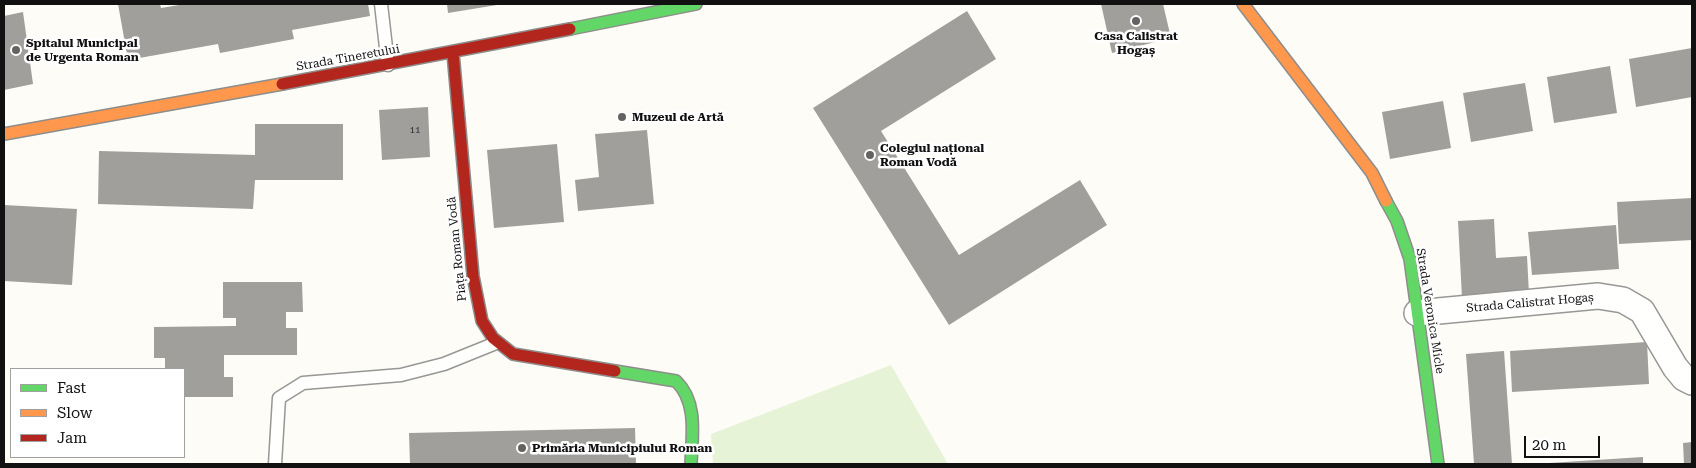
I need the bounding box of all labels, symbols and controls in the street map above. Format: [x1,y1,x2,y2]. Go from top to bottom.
marker: Casa Calistrat Hogaș [1130,15,1142,27]
place label: Casa Calistrat Hogaș [1094,29,1178,57]
place label: Spitalul Municipal de Urgenta Roman [26,36,139,64]
street label: Strada Tineretului [295,42,401,74]
marker: Spitalul Municipal de Urgenta Roman [10,44,22,56]
place label: Muzeul de Artă [632,110,724,124]
marker: Muzeul de Artă [616,111,628,123]
house number: 11 [409,124,421,136]
place label: Colegiul național Roman Vodă [880,141,984,169]
marker: Colegiul național Roman Vodă [864,149,876,161]
street label: Piața Roman Vodă [444,196,470,302]
street label: Strada Veronica Micle [1413,247,1447,375]
street label: Strada Calistrat Hogaș [1466,290,1594,316]
legend [10,368,185,458]
text: Fast [57,379,86,397]
text: Slow [57,404,92,422]
scale bar [1526,426,1602,458]
text: Jam [57,429,87,447]
text: 20 m [1532,436,1566,454]
place label: Primăria Municipiului Roman [532,441,712,455]
marker: Primăria Municipiului Roman [516,442,528,454]

